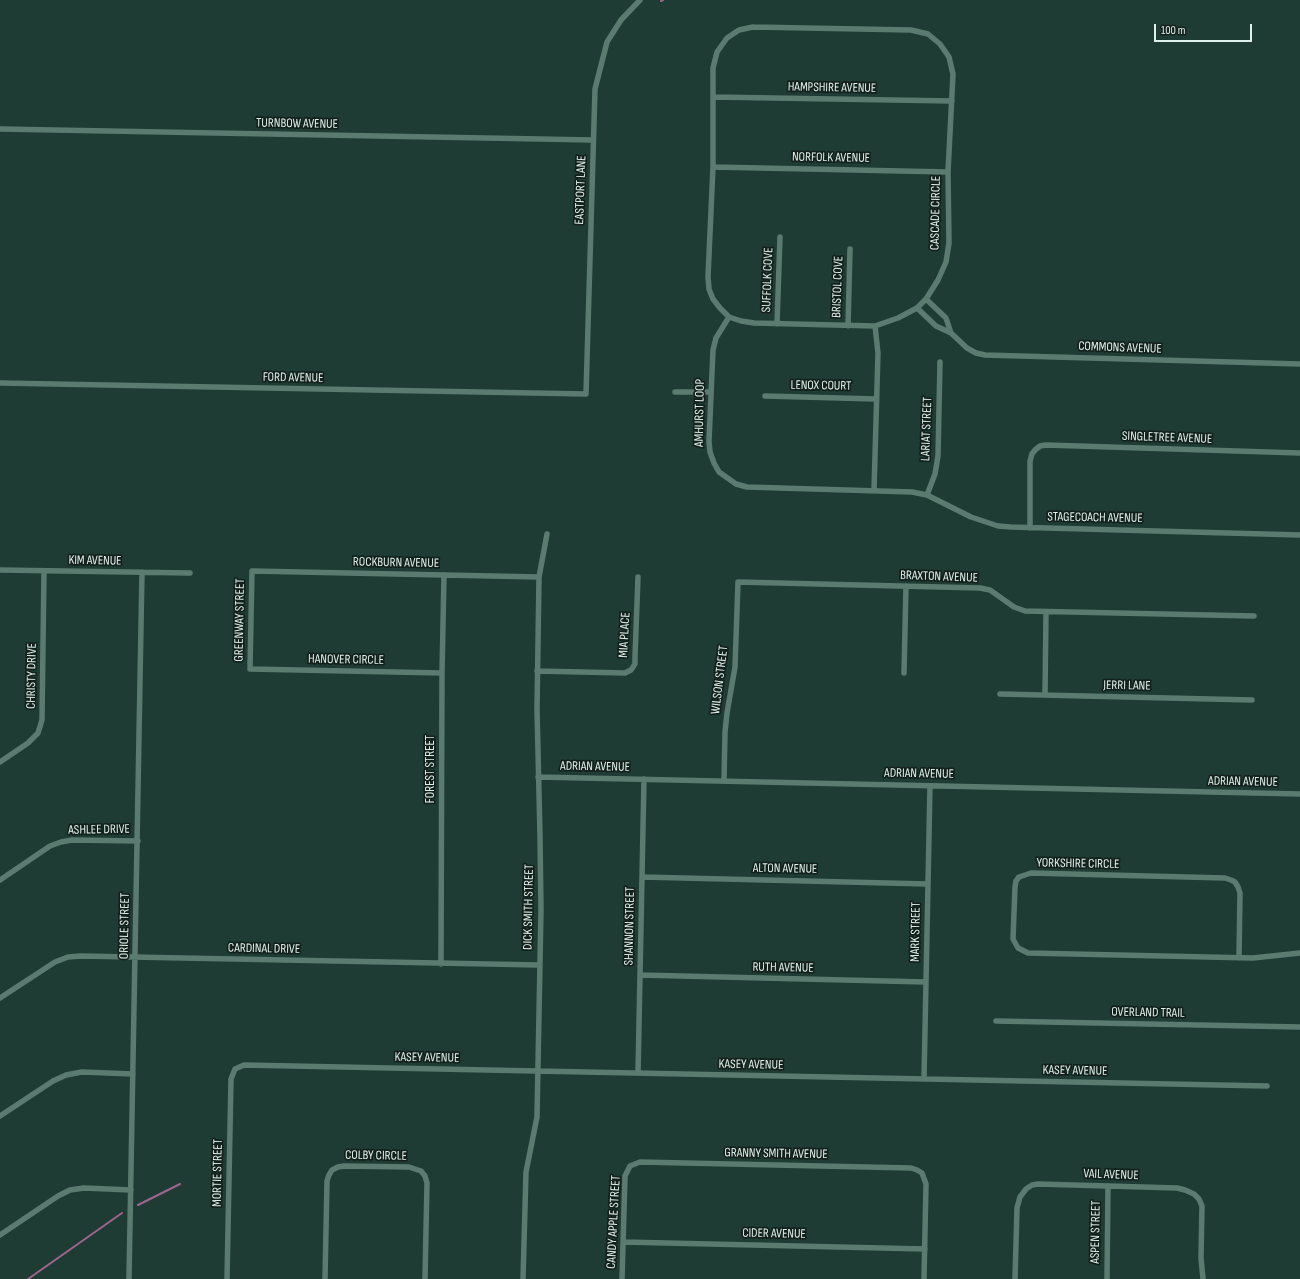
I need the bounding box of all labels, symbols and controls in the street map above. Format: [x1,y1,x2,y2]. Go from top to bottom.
scale bar [1156,16,1254,42]
text: 100 m [1161,23,1186,38]
street label: HAMPSHIRE AVENUE [788,79,876,97]
street label: TURNBOW AVENUE [256,115,338,133]
street label: NORFOLK AVENUE [792,150,870,166]
street label: EASTPORT LANE [572,155,590,225]
street label: CASCADE CIRCLE [928,176,944,250]
street label: SUFFOLK COVE [759,247,777,313]
street label: BRISTOL COVE [829,256,847,318]
street label: COMMONS AVENUE [1078,339,1162,357]
street label: FORD AVENUE [263,370,323,386]
street label: LENOX COURT [790,378,852,394]
street label: AMHURST LOOP [692,379,708,447]
street label: LARIAT STREET [918,397,936,461]
street label: SINGLETREE AVENUE [1122,429,1212,447]
street label: STAGECOACH AVENUE [1047,509,1143,527]
street label: KIM AVENUE [68,553,122,569]
street label: ROCKBURN AVENUE [353,554,439,572]
street label: BRAXTON AVENUE [900,568,978,586]
street label: GREENWAY STREET [231,578,249,662]
street label: MIA PLACE [616,612,634,658]
street label: CHRISTY DRIVE [24,643,40,709]
street label: WILSON STREET [708,645,732,715]
street label: HANOVER CIRCLE [308,652,384,668]
street label: JERRI LANE [1103,678,1151,694]
street label: FOREST STREET [423,735,439,803]
street label: ADRIAN AVENUE [560,759,630,775]
street label: ADRIAN AVENUE [884,766,954,782]
street label: ADRIAN AVENUE [1208,774,1278,790]
street label: ASHLEE DRIVE [68,822,130,838]
street label: YORKSHIRE CIRCLE [1036,855,1120,873]
street label: ALTON AVENUE [753,861,817,877]
street label: DICK SMITH STREET [520,864,538,950]
street label: SHANNON STREET [622,886,638,966]
street label: ORIOLE STREET [117,893,133,959]
street label: MARK STREET [908,902,924,962]
street label: CARDINAL DRIVE [228,941,300,957]
street label: RUTH AVENUE [752,960,814,976]
street label: OVERLAND TRAIL [1111,1005,1185,1021]
street label: KASEY AVENUE [395,1050,459,1066]
street label: KASEY AVENUE [719,1057,783,1073]
street label: KASEY AVENUE [1043,1063,1107,1079]
street label: MORTIE STREET [210,1139,226,1207]
street label: GRANNY SMITH AVENUE [724,1145,828,1163]
street label: COLBY CIRCLE [345,1148,407,1164]
street label: VAIL AVENUE [1083,1166,1139,1184]
street label: CANDY APPLE STREET [604,1175,624,1269]
street label: ASPEN STREET [1088,1200,1104,1264]
street label: CIDER AVENUE [742,1226,806,1242]

